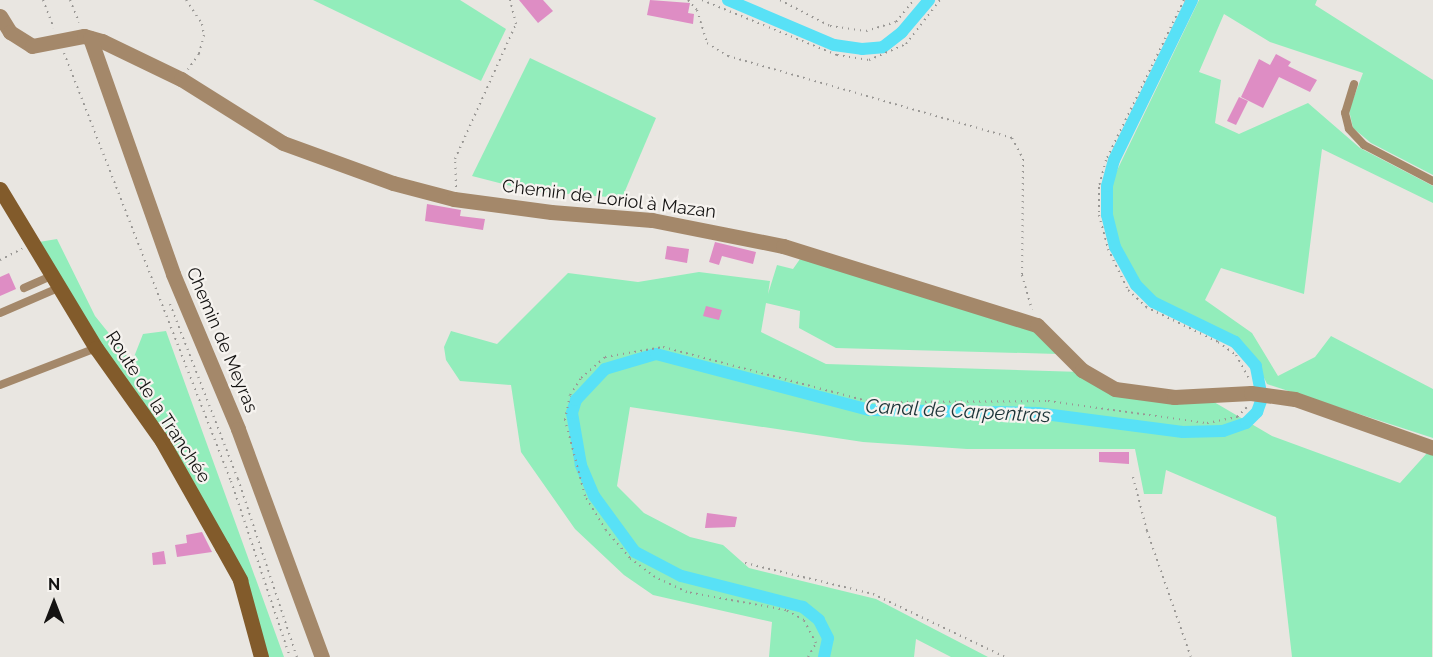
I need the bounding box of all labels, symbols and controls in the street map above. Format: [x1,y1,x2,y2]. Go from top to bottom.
street label: Chemin de Loriol à Mazan [501,175,717,223]
street label: Chemin de Meyras [182,264,262,416]
street label: Route de la Tranchée [101,327,215,487]
water label: Canal de Carpentras [864,394,1052,428]
north arrow [24,573,84,633]
text: N [48,575,60,594]

